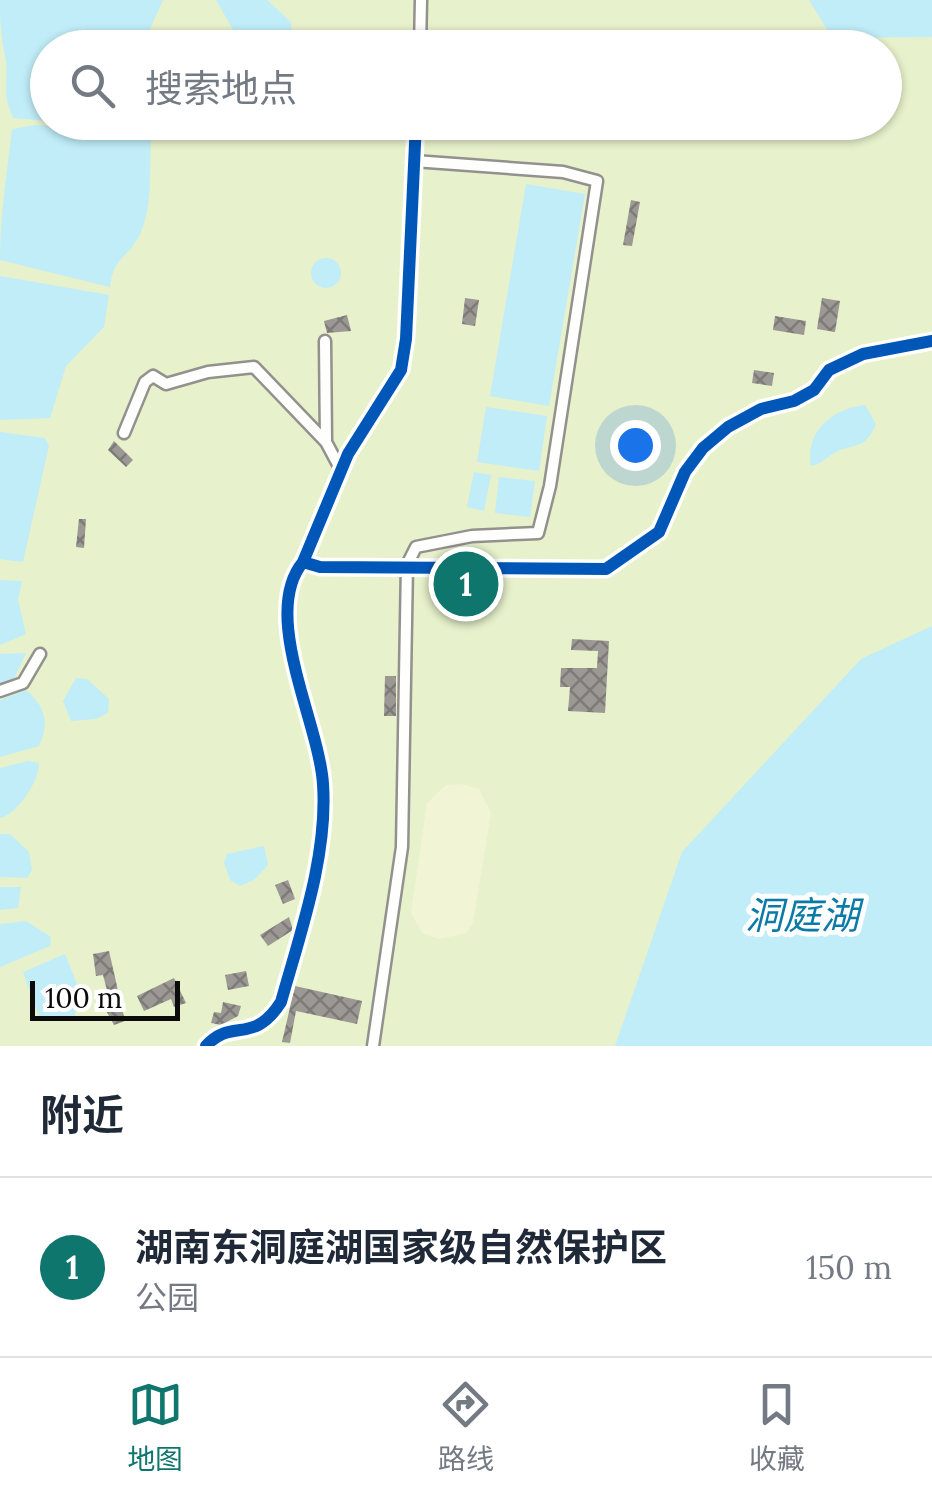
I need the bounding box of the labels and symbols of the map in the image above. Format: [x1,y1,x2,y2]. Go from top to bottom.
your location [610,420,661,471]
pin: 1 [434,546,498,622]
water label: 洞庭湖 [745,891,864,939]
scale bar [30,976,180,1020]

